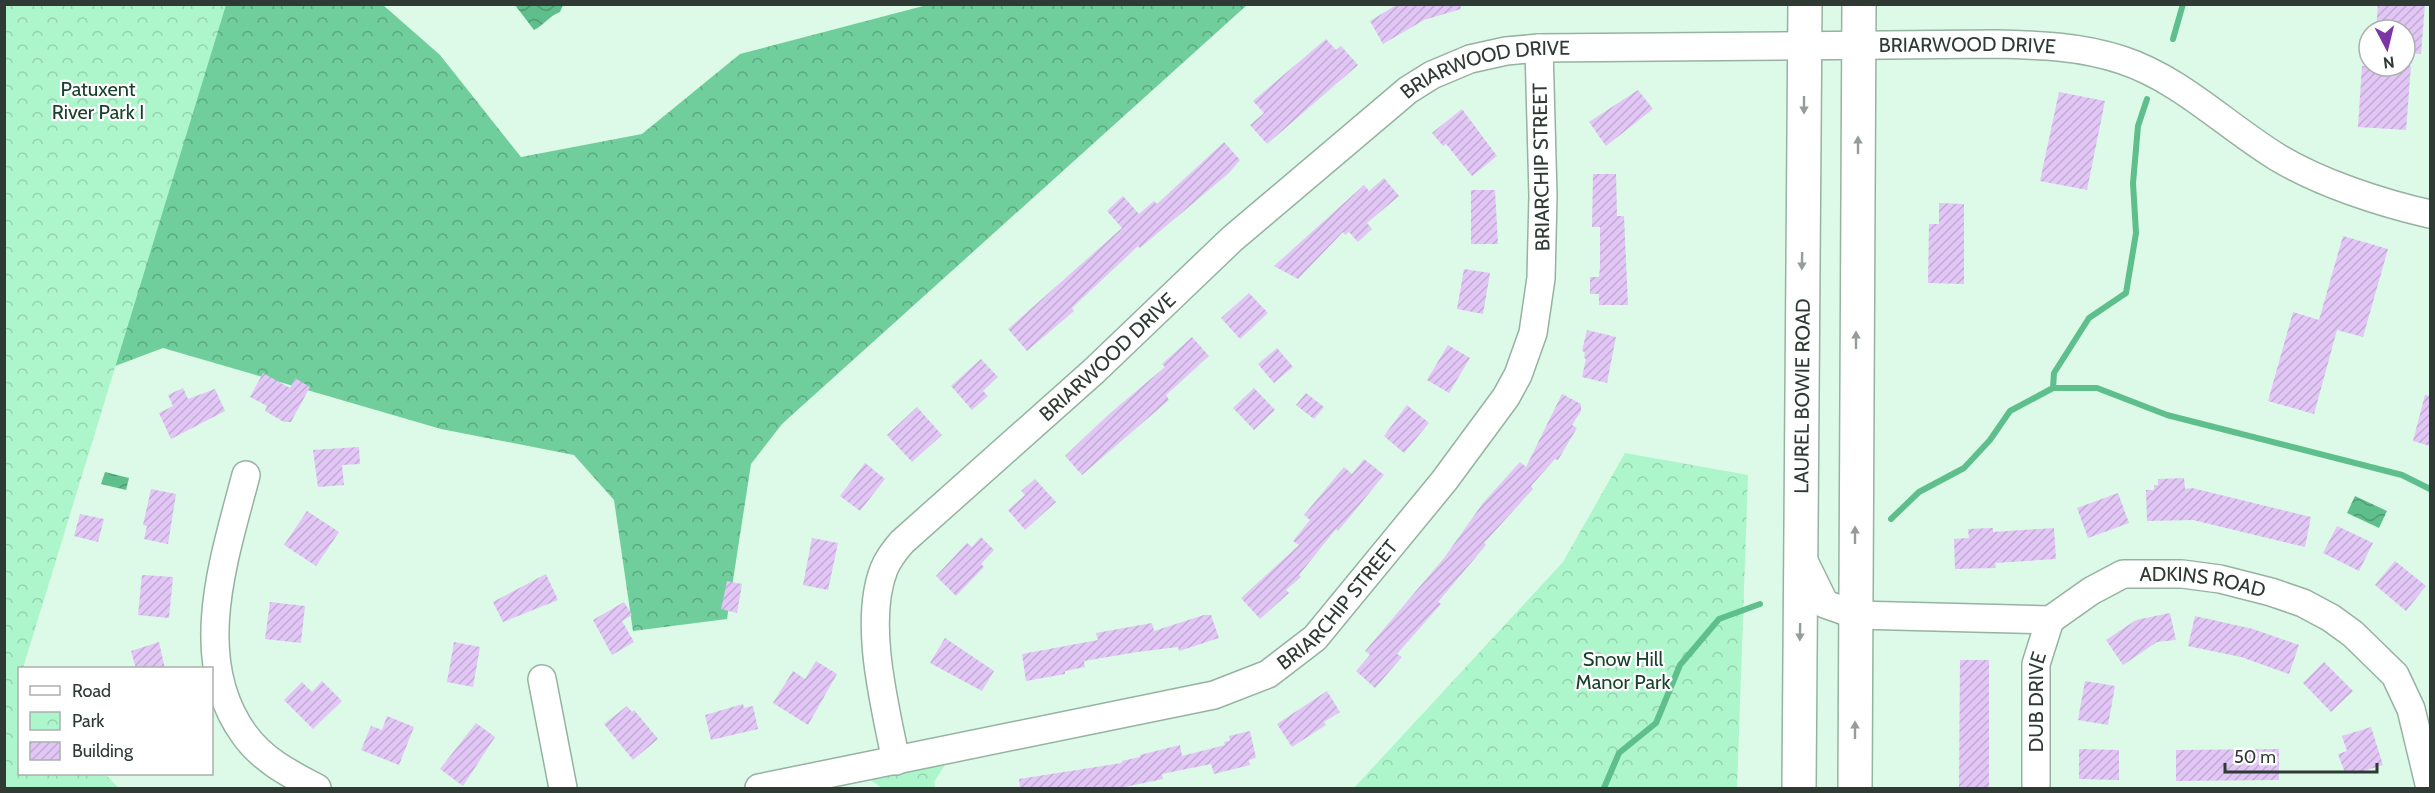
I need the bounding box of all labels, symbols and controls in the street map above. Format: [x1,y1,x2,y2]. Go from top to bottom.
north arrow [2357,18,2417,78]
street label: BRIARWOOD DRIVE [1879,32,2057,59]
street label: BRIARWOOD DRIVE [1395,36,1570,103]
text: N [2382,52,2396,73]
park label: Patuxent River Park I [52,77,144,124]
street label: BRIARCHIP STREET [1528,82,1554,251]
one-way arrow [1799,95,1809,114]
one-way arrow [1853,136,1862,155]
one-way arrow [1797,251,1807,270]
street label: BRIARWOOD DRIVE [1034,288,1180,426]
street label: LAUREL BOWIE ROAD [1789,298,1815,494]
one-way arrow [1851,331,1861,350]
one-way arrow [1850,526,1860,545]
street label: BRIARCHIP STREET [1272,535,1403,675]
street label: ADKINS ROAD [2139,562,2268,602]
one-way arrow [1795,623,1805,642]
park label: Snow Hill Manor Park [1576,647,1670,694]
street label: DUB DRIVE [2024,649,2051,752]
legend [18,667,213,775]
text: Road [72,680,111,702]
text: Park [72,710,105,732]
one-way arrow [1850,721,1860,740]
scale bar [2225,736,2376,774]
text: Building [72,740,134,762]
text: 50 m [2234,746,2276,768]

